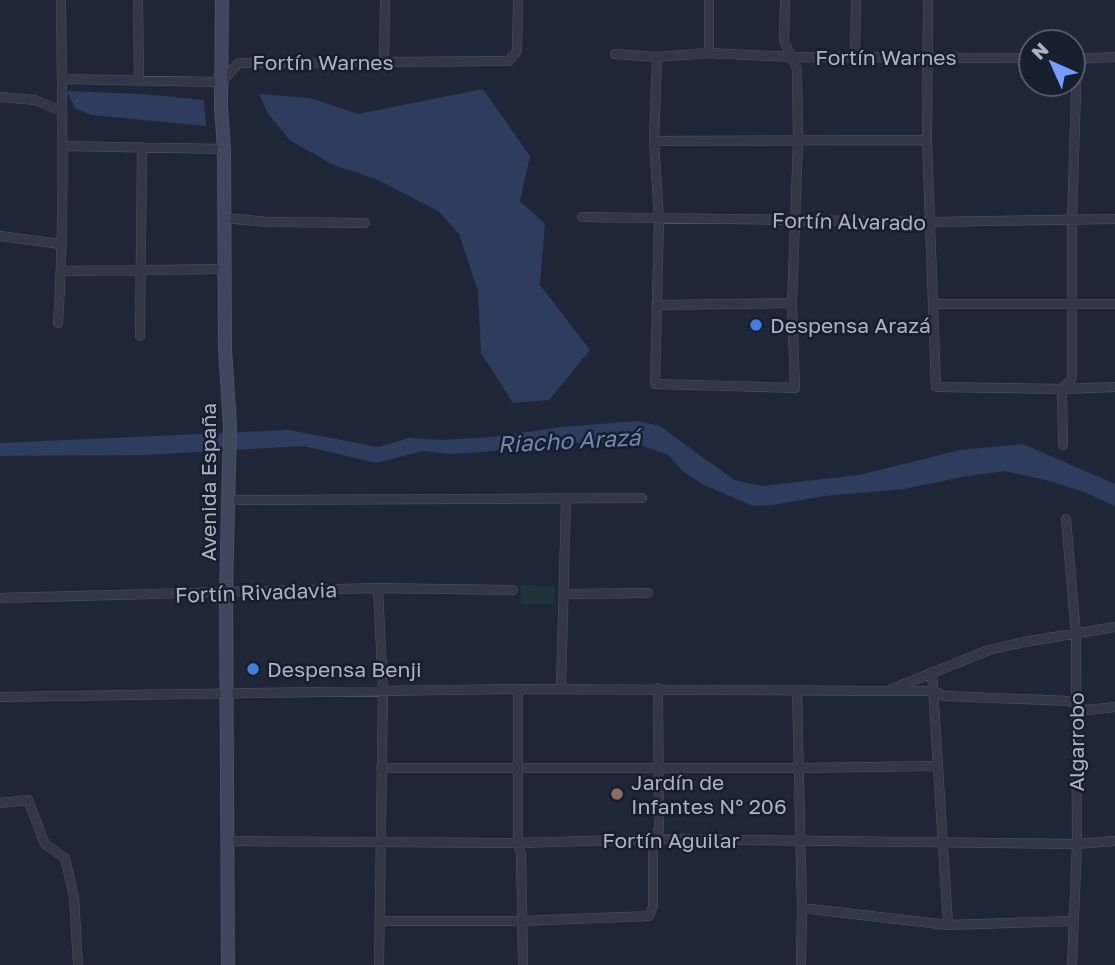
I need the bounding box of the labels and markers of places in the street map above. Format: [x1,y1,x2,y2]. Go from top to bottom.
place label: Despensa Arazá [770,312,931,338]
marker: Despensa Arazá [748,317,764,333]
place label: Despensa Benji [267,656,422,682]
marker: Despensa Benji [245,661,261,677]
place label: Jardín de Infantes N° 206 [631,769,787,819]
marker: Jardín de Infantes N° 206 [609,786,625,802]

